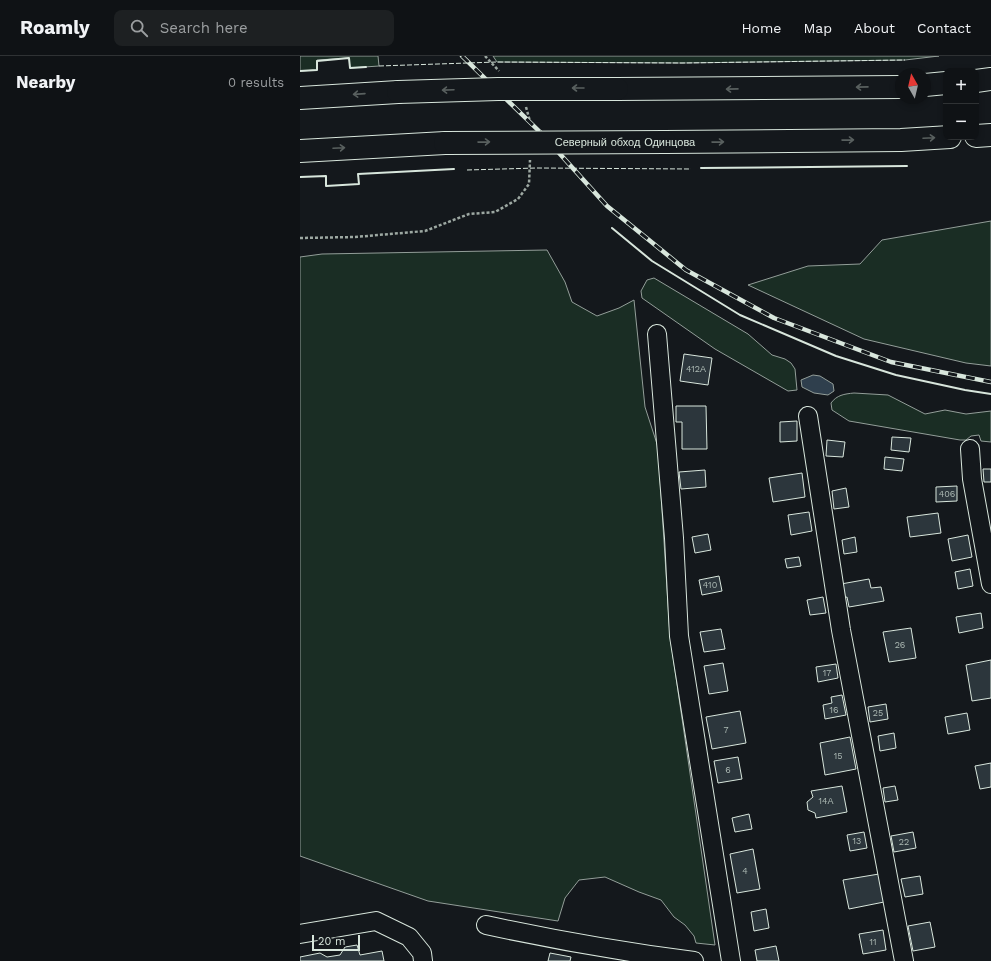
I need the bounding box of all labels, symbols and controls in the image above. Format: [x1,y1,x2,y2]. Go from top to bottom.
search box [114,10,394,46]
text: Roamly [20,16,90,39]
icon: search [128,17,150,39]
text: Search here [160,19,248,37]
text: Home [741,20,781,36]
text: Map [803,20,832,36]
text: About [854,20,895,36]
text: Contact [917,20,971,36]
north arrow [895,68,931,104]
map controls [943,68,979,140]
button: + [943,68,979,104]
text: Nearby [16,72,75,92]
text: 0 results [228,75,284,90]
one-way arrow [856,83,869,91]
one-way arrow [572,84,585,92]
one-way arrow [726,85,739,93]
one-way arrow [442,87,455,94]
one-way arrow [353,90,366,98]
button: − [943,104,979,140]
one-way arrow [922,134,935,142]
street label: Северный обход Одинцова [555,136,696,149]
one-way arrow [841,136,854,144]
one-way arrow [477,138,490,146]
one-way arrow [711,138,724,146]
one-way arrow [332,145,345,152]
house number: 412А [686,364,706,374]
house number: 406 [939,489,955,499]
house number: 410 [703,580,718,590]
house number: 26 [895,640,905,650]
house number: 17 [823,668,831,678]
house number: 16 [830,705,838,715]
house number: 25 [873,708,883,718]
house number: 7 [723,725,729,735]
house number: 15 [834,751,842,761]
house number: 6 [725,765,731,775]
house number: 14А [818,796,834,806]
house number: 13 [853,836,861,846]
house number: 22 [899,837,909,847]
house number: 4 [742,866,748,876]
scale bar [312,933,360,952]
text: 20 m [318,935,346,948]
house number: 11 [869,937,877,947]

